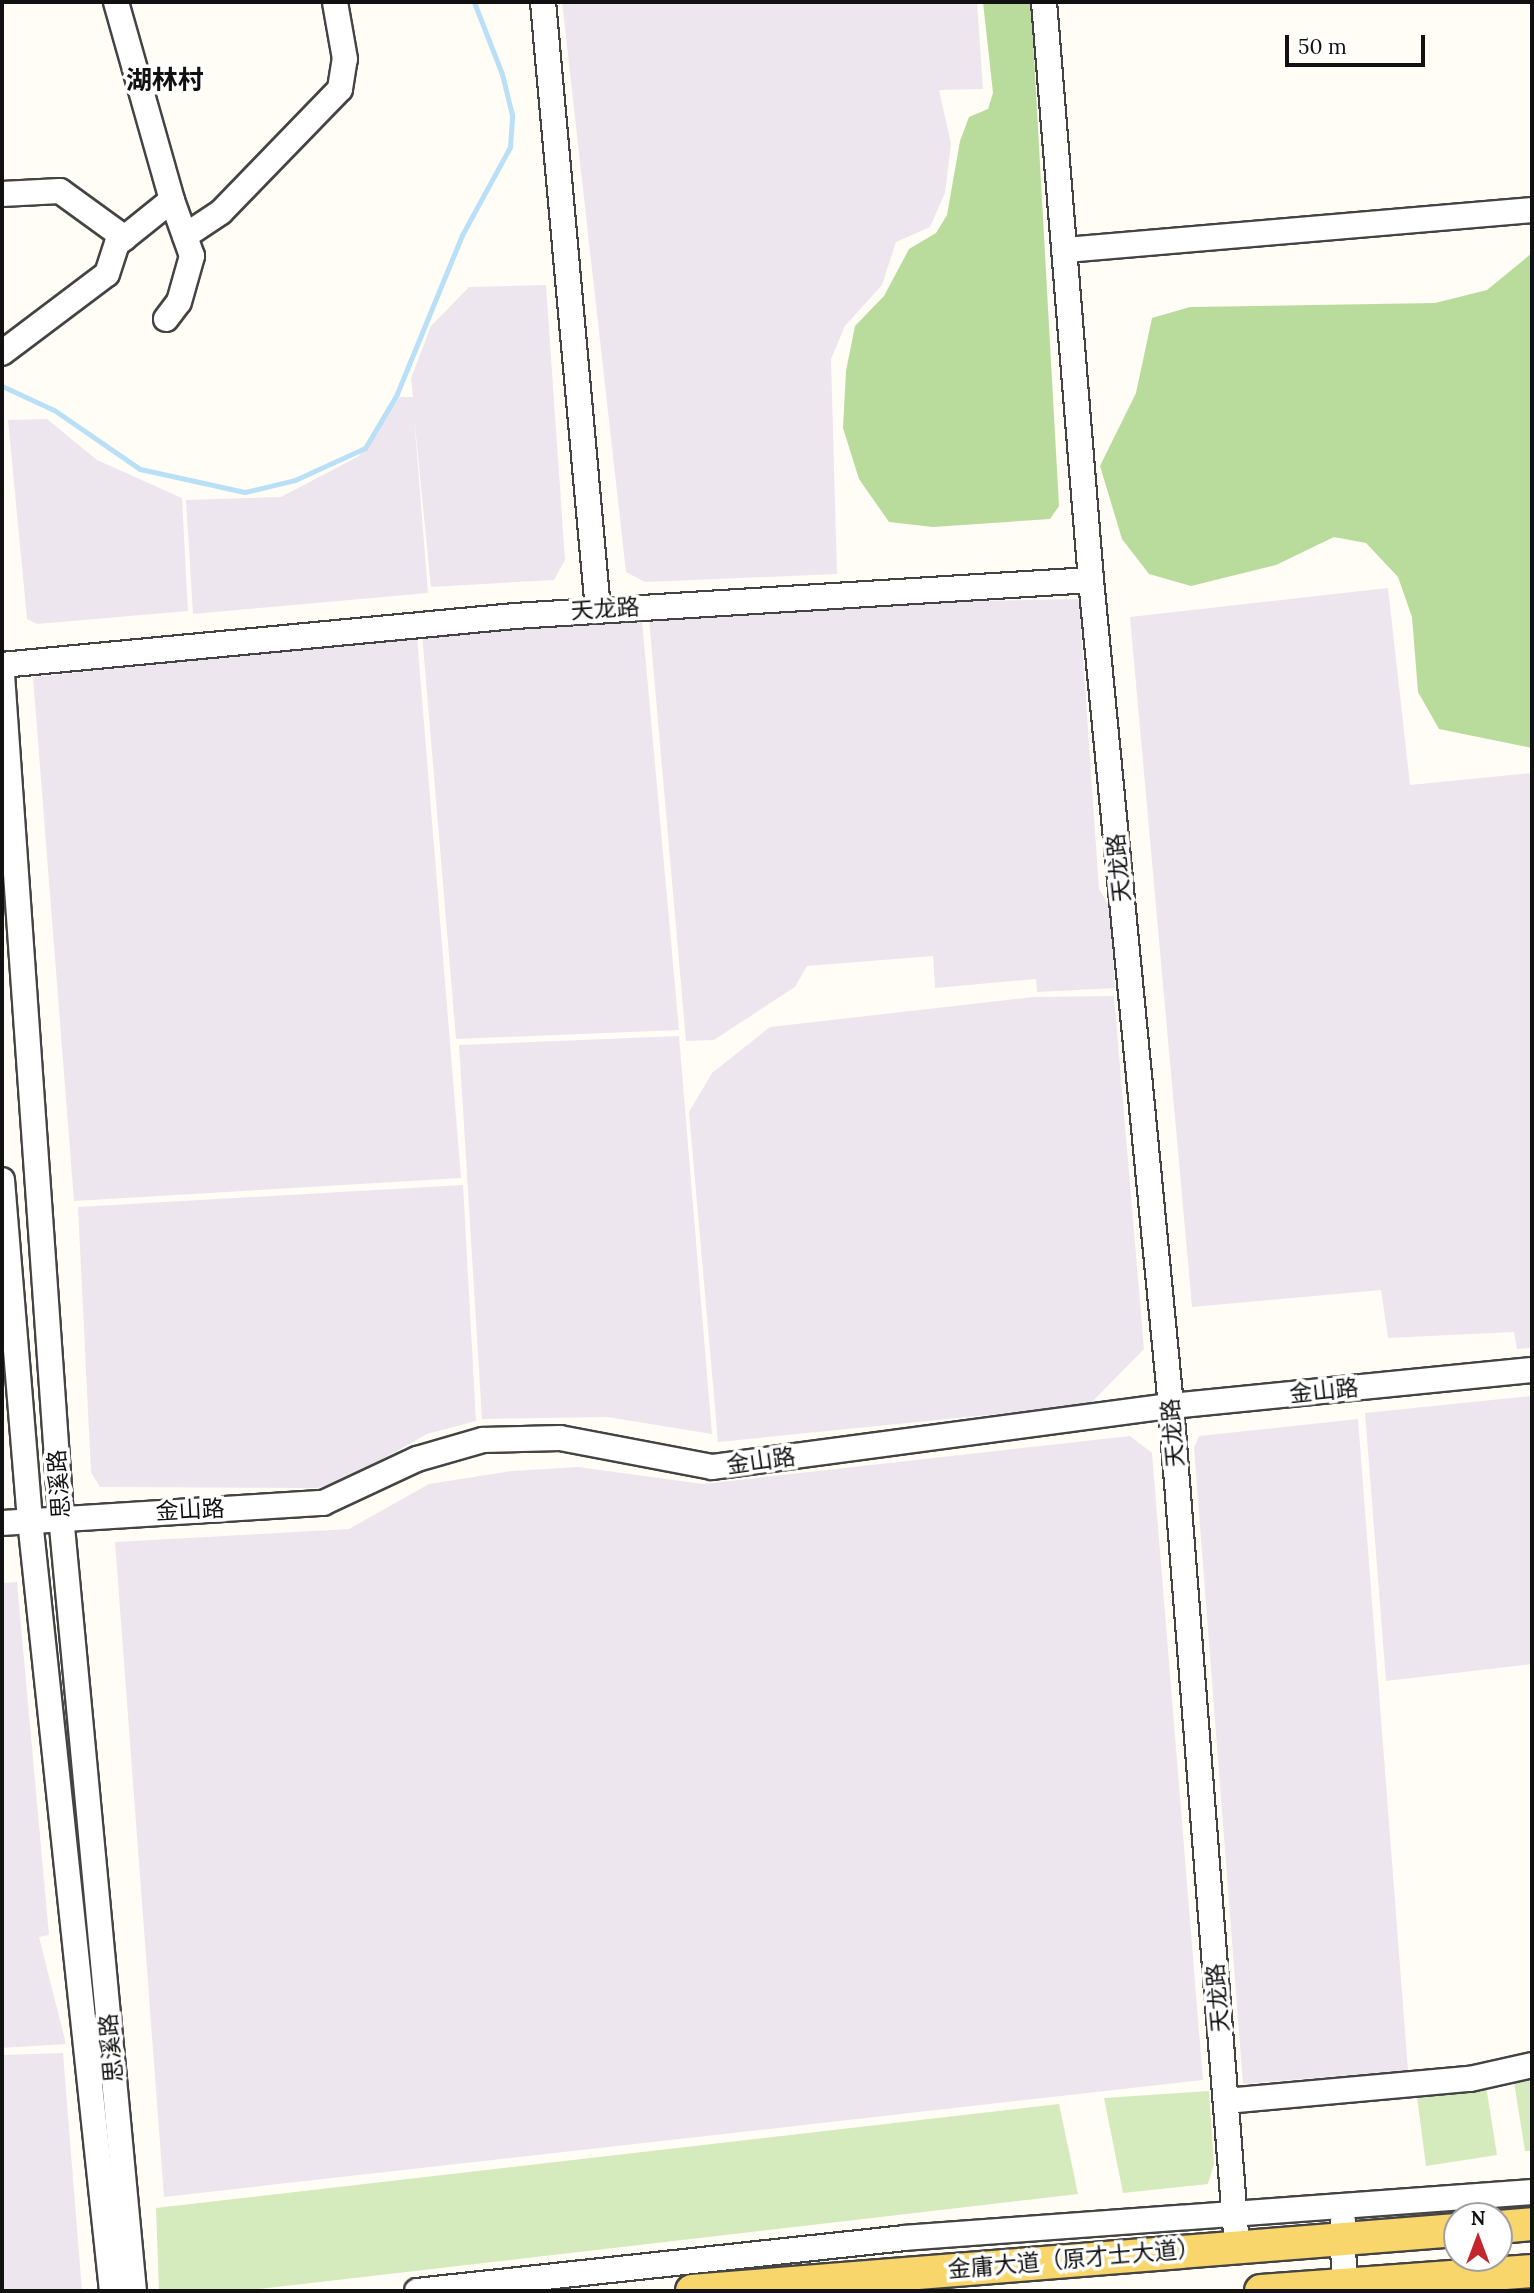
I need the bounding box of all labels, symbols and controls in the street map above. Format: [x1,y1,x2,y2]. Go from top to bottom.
scale bar [1289,21,1429,65]
text: 50 m [1298,33,1347,60]
district label: 湖林村 [126,64,204,96]
street label: 天龙路 [570,593,640,625]
street label: 天龙路 [1102,832,1136,904]
street label: 金山路 [1288,1374,1360,1408]
street label: 天龙路 [1156,1397,1190,1469]
street label: 金山路 [725,1443,797,1479]
street label: 思溪路 [43,1449,75,1519]
street label: 金山路 [155,1494,225,1526]
street label: 天龙路 [1201,1962,1235,2034]
street label: 思溪路 [94,2012,128,2084]
north arrow [1443,2202,1513,2272]
text: N [1471,2206,1485,2230]
street label: 金庸大道（原才士大道） [947,2234,1201,2284]

